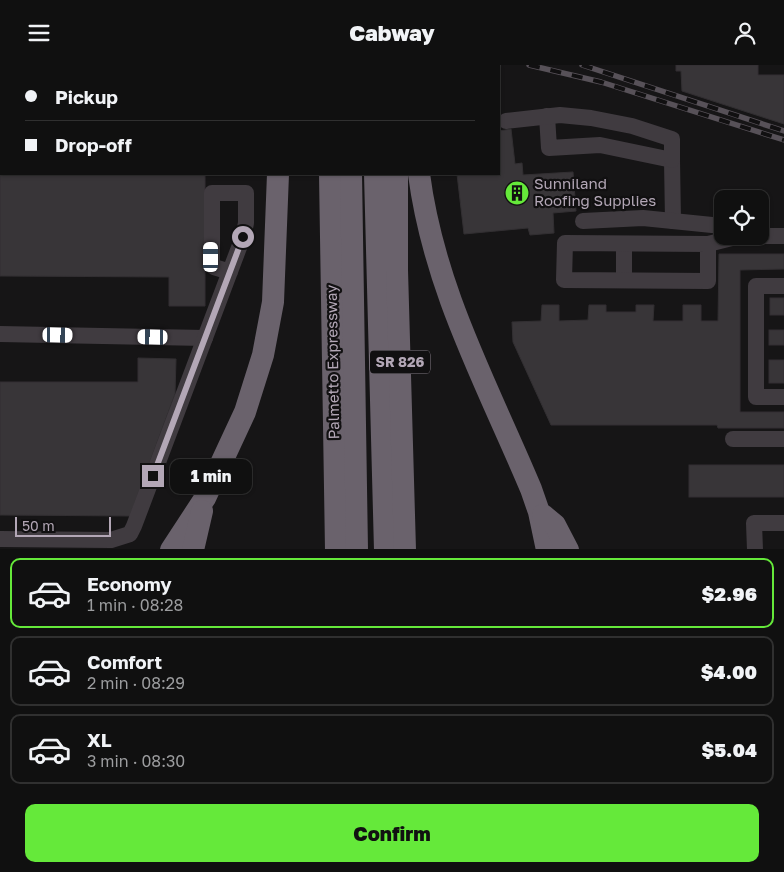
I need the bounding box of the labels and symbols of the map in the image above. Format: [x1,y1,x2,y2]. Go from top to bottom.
place label: Sunniland Roofing Supplies [534,174,656,209]
building icon: Sunniland Roofing Supplies [504,180,530,206]
route start [232,226,254,248]
car [203,242,218,272]
street label: Palmetto Expressway [322,284,342,440]
car [42,327,73,343]
car [137,329,168,345]
road number: SR 826 [370,351,430,373]
callout: 1 min [170,459,253,493]
route end [142,465,164,487]
scale bar [15,515,111,538]

